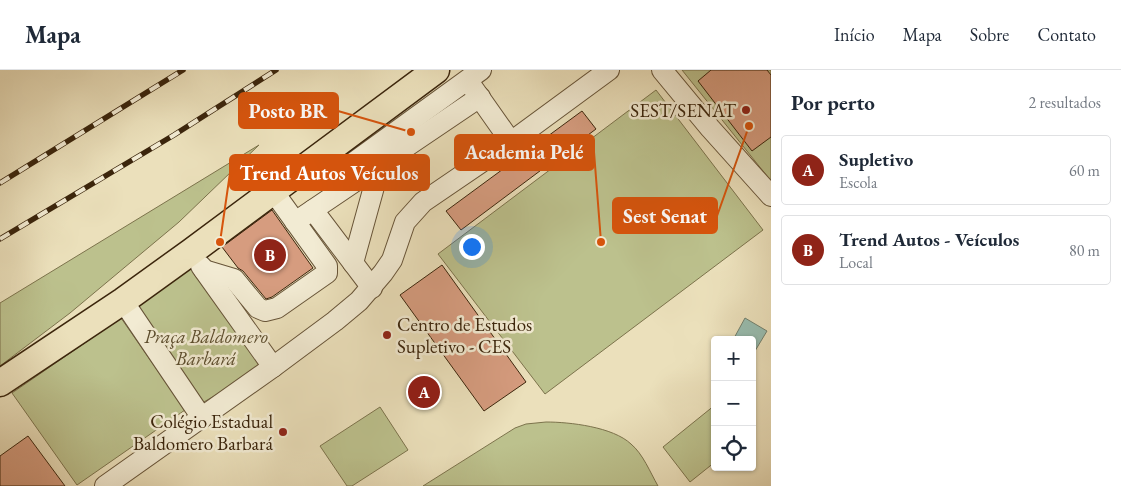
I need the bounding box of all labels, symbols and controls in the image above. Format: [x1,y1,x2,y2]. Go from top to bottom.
text: Mapa [25,19,81,50]
text: Início [834,23,875,46]
text: Mapa [903,23,942,46]
text: Sobre [970,23,1009,46]
text: Contato [1037,23,1096,46]
text: Por perto [791,89,875,116]
text: 2 resultados [1029,92,1101,113]
callout: Posto BR [239,93,338,128]
text: Posto BR [249,98,328,124]
place label: SEST/SENAT [630,98,736,123]
marker: SEST/SENAT [740,104,752,116]
callout: Academia Pelé [455,135,594,170]
text: Academia Pelé [464,139,583,165]
text: Supletivo [839,147,913,172]
callout: Trend Autos Veículos [230,155,429,190]
text: Trend Autos Veículos [240,160,418,186]
text: A [802,160,814,181]
text: 60 m [1069,160,1100,181]
text: Escola [839,172,877,193]
callout: Sest Senat [613,198,717,233]
text: Sest Senat [623,203,707,229]
text: Trend Autos - Veículos [839,227,1019,252]
your location [459,234,485,260]
pin: B [254,236,286,274]
text: B [803,240,813,261]
text: 80 m [1069,240,1100,261]
text: Local [839,252,873,273]
place label: Centro de Estudos Supletivo - CES [397,312,532,359]
park label: Praça Baldomero Barbará [144,324,268,371]
marker: Centro de Estudos Supletivo - CES [381,329,393,341]
map controls [711,336,756,471]
button: + [711,336,756,381]
pin: A [408,373,440,411]
button: − [711,381,756,426]
place label: Colégio Estadual Baldomero Barbará [133,409,273,456]
marker: Colégio Estadual Baldomero Barbará [277,426,289,438]
button: locate [711,426,756,471]

